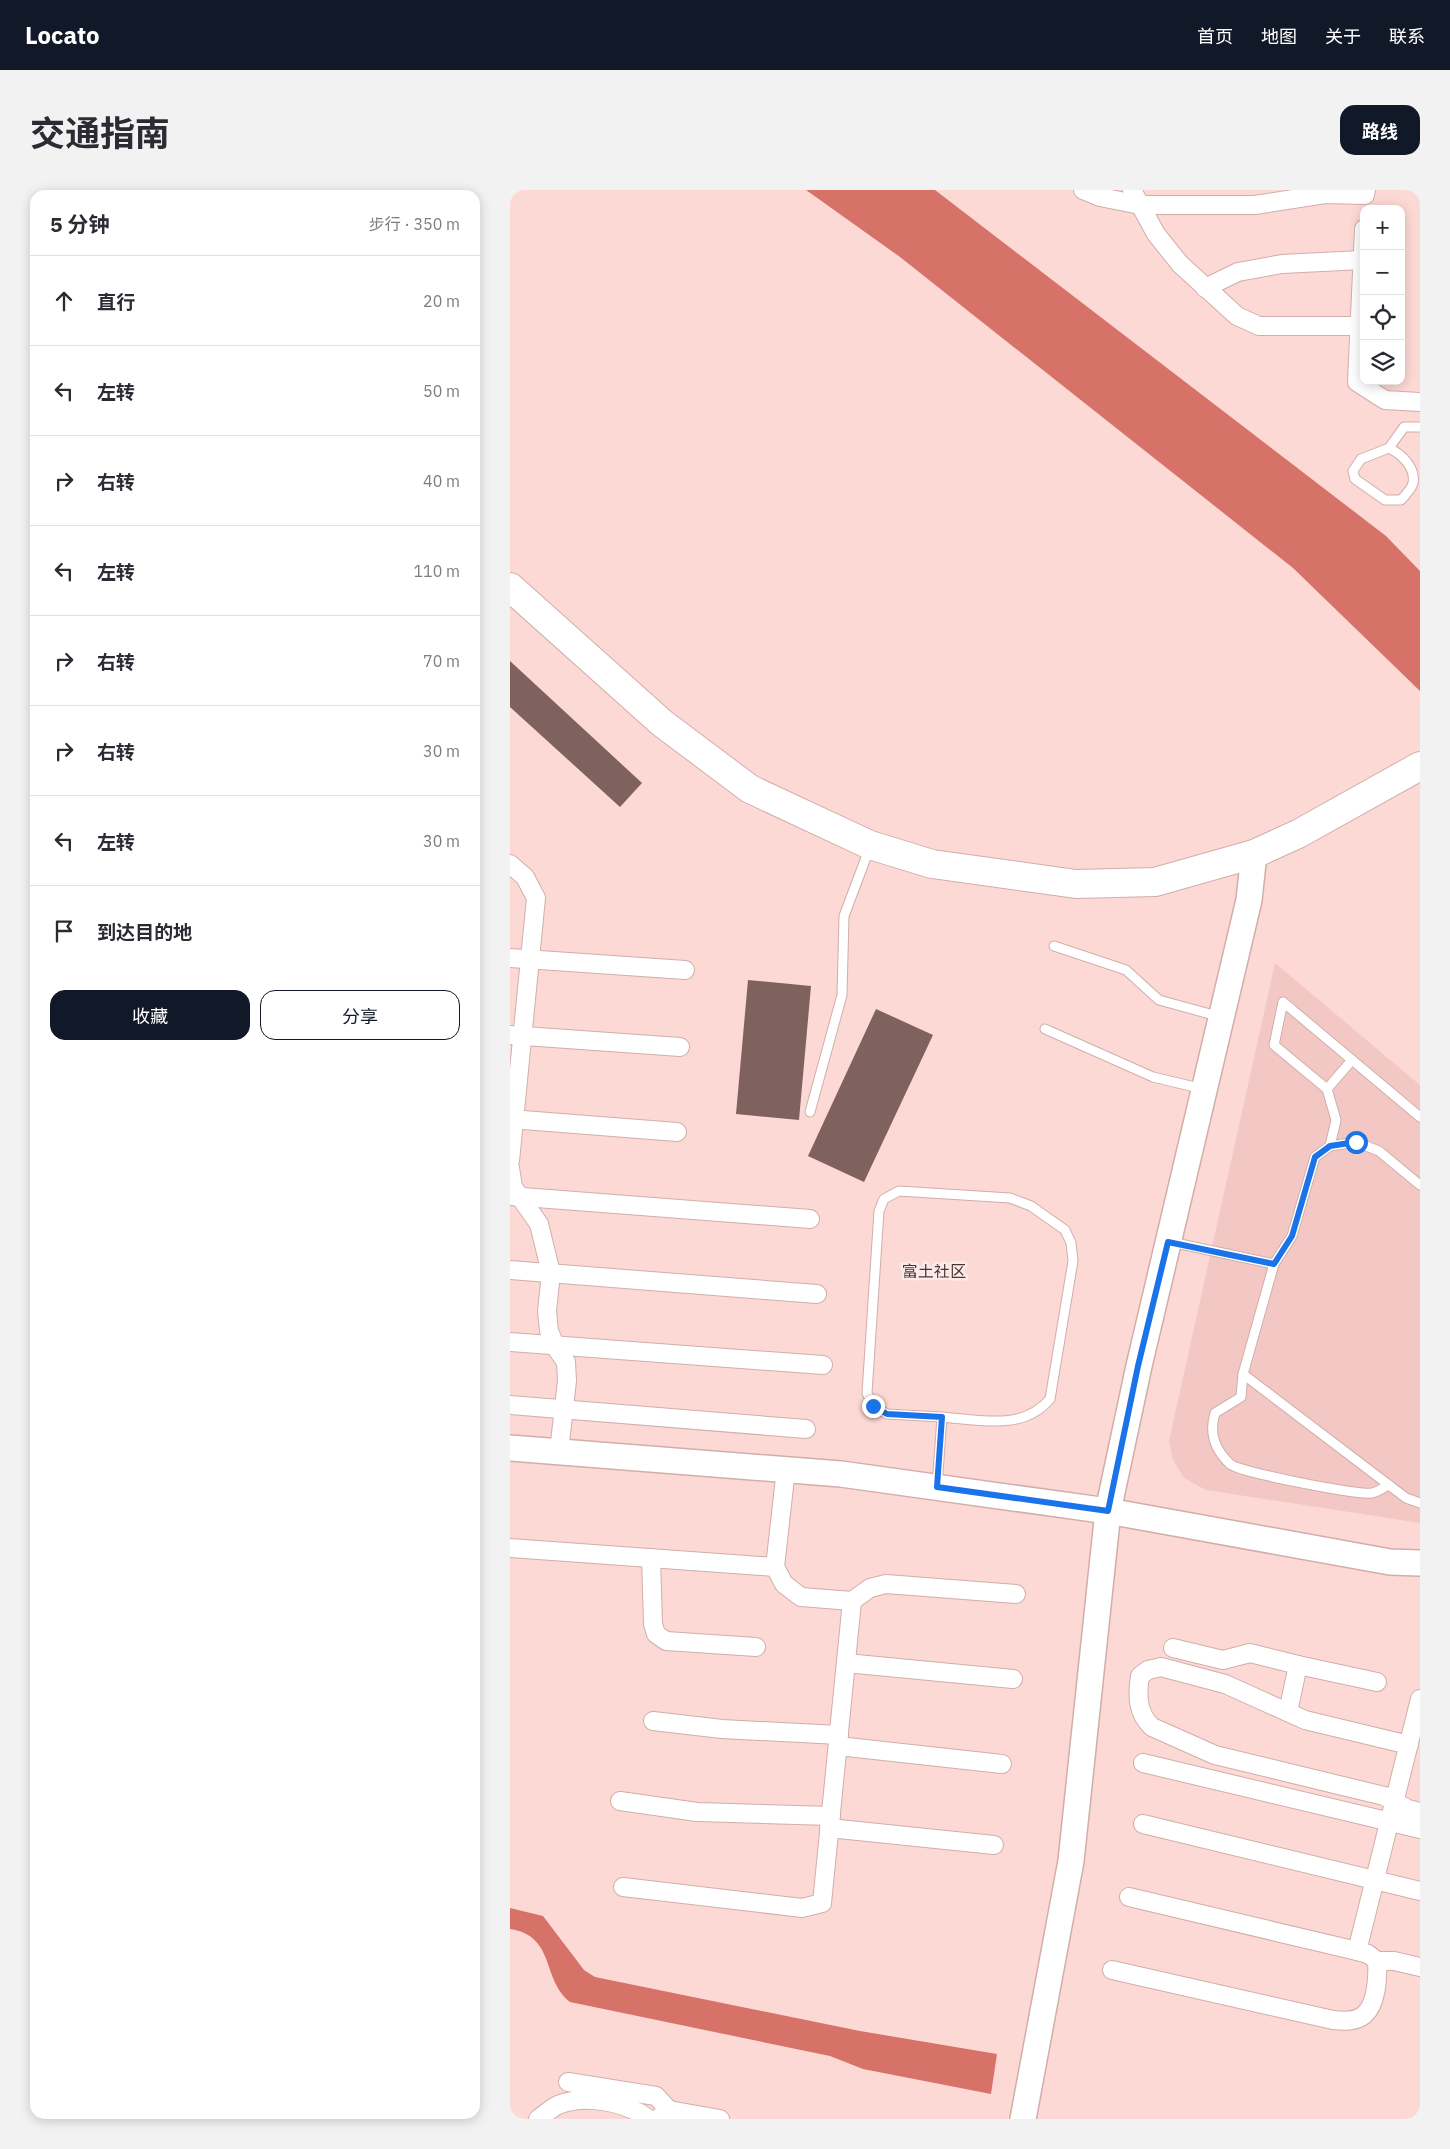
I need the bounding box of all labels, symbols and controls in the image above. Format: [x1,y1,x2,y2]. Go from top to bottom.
text: Locato [25,19,100,51]
text: 首页 [1197,25,1233,48]
text: 地图 [1261,25,1297,48]
text: 关于 [1325,25,1361,48]
text: 联系 [1389,25,1425,48]
button: 路线 [1340,105,1420,155]
text: 交通指南 [30,110,170,156]
map controls [1360,205,1405,385]
button: + [1360,205,1405,250]
text: 5 分钟 [50,210,110,238]
text: 步行 · 350 m [369,214,460,234]
button: − [1360,250,1405,295]
icon: ahead [50,287,78,315]
text: 直行 [97,290,135,314]
text: 20 m [423,291,460,311]
button: locate [1360,295,1405,340]
button: layers [1360,340,1405,385]
icon: left [50,377,78,405]
text: 左转 [97,380,135,404]
text: 50 m [423,381,460,401]
icon: right [50,467,78,495]
text: 右转 [97,470,135,494]
text: 40 m [423,471,460,491]
icon: left [50,557,78,585]
text: 左转 [97,560,135,584]
text: 110 m [413,561,460,581]
icon: right [50,647,78,675]
text: 右转 [97,650,135,674]
text: 70 m [423,651,460,671]
icon: right [50,737,78,765]
text: 右转 [97,740,135,764]
text: 30 m [423,741,460,761]
icon: left [50,827,78,855]
text: 左转 [97,830,135,854]
text: 30 m [423,831,460,851]
icon: arrive [50,917,78,945]
text: 到达目的地 [97,920,192,944]
button: 收藏 [50,990,250,1040]
button: 分享 [260,990,460,1040]
route start [1345,1131,1368,1154]
district label: 富土社区 [902,1261,966,1281]
route end [862,1395,885,1418]

